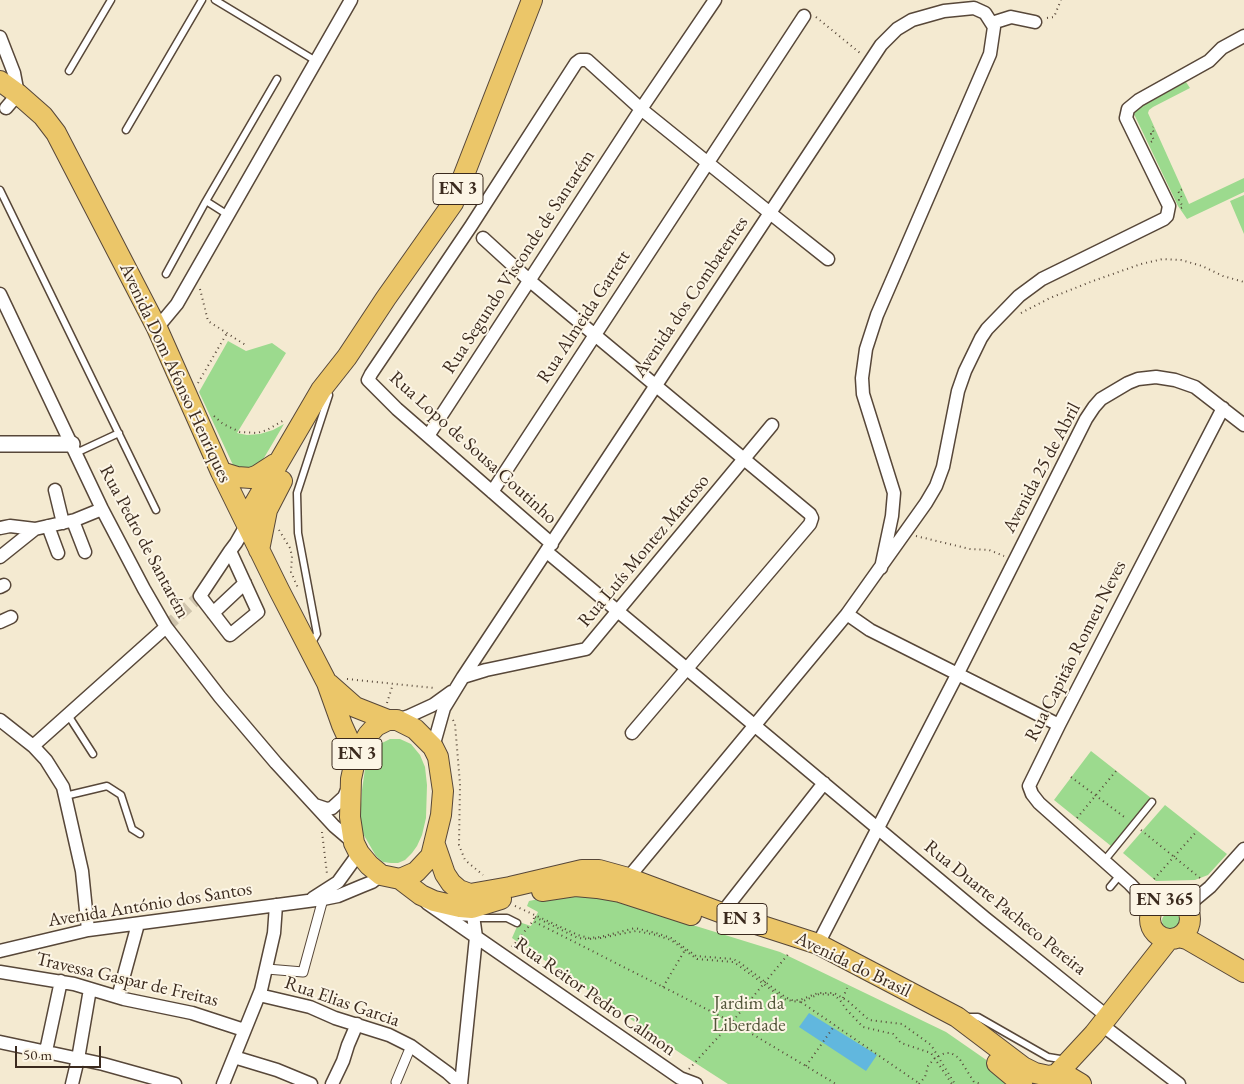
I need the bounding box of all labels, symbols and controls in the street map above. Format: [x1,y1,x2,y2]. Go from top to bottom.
street label: Rua Segundo Visconde de Santarém [438,146,600,378]
road number: EN 3 [433,173,483,204]
street label: Avenida dos Combatentes [629,212,753,382]
street label: Rua Almeida Garrett [533,246,635,388]
street label: Avenida Dom Afonso Henriques [114,259,236,487]
street label: Rua Lopo de Sousa Coutinho [384,367,562,529]
street label: Avenida 25 de Abril [998,399,1086,537]
street label: Rua Pedro de Santarém [94,461,194,623]
street label: Rua Luís Montez Mattoso [573,470,715,632]
street label: Rua Capitão Romeu Neves [1020,557,1132,745]
road number: EN 3 [332,739,382,770]
street label: Rua Duarte Pacheco Pereira [919,836,1091,980]
street label: Avenida António dos Santos [46,878,254,932]
road number: EN 365 [1130,884,1200,916]
road number: EN 3 [717,904,767,934]
street label: Avenida do Brasil [791,927,915,1003]
street label: Rua Reitor Pedro Calmon [510,933,680,1061]
street label: Travessa Gaspar de Freitas [33,948,221,1012]
street label: Rua Elias Garcia [281,972,403,1032]
park label: Jardim da Liberdade [712,993,786,1037]
scale bar [18,1036,104,1068]
text: 50 m [23,1045,52,1064]

